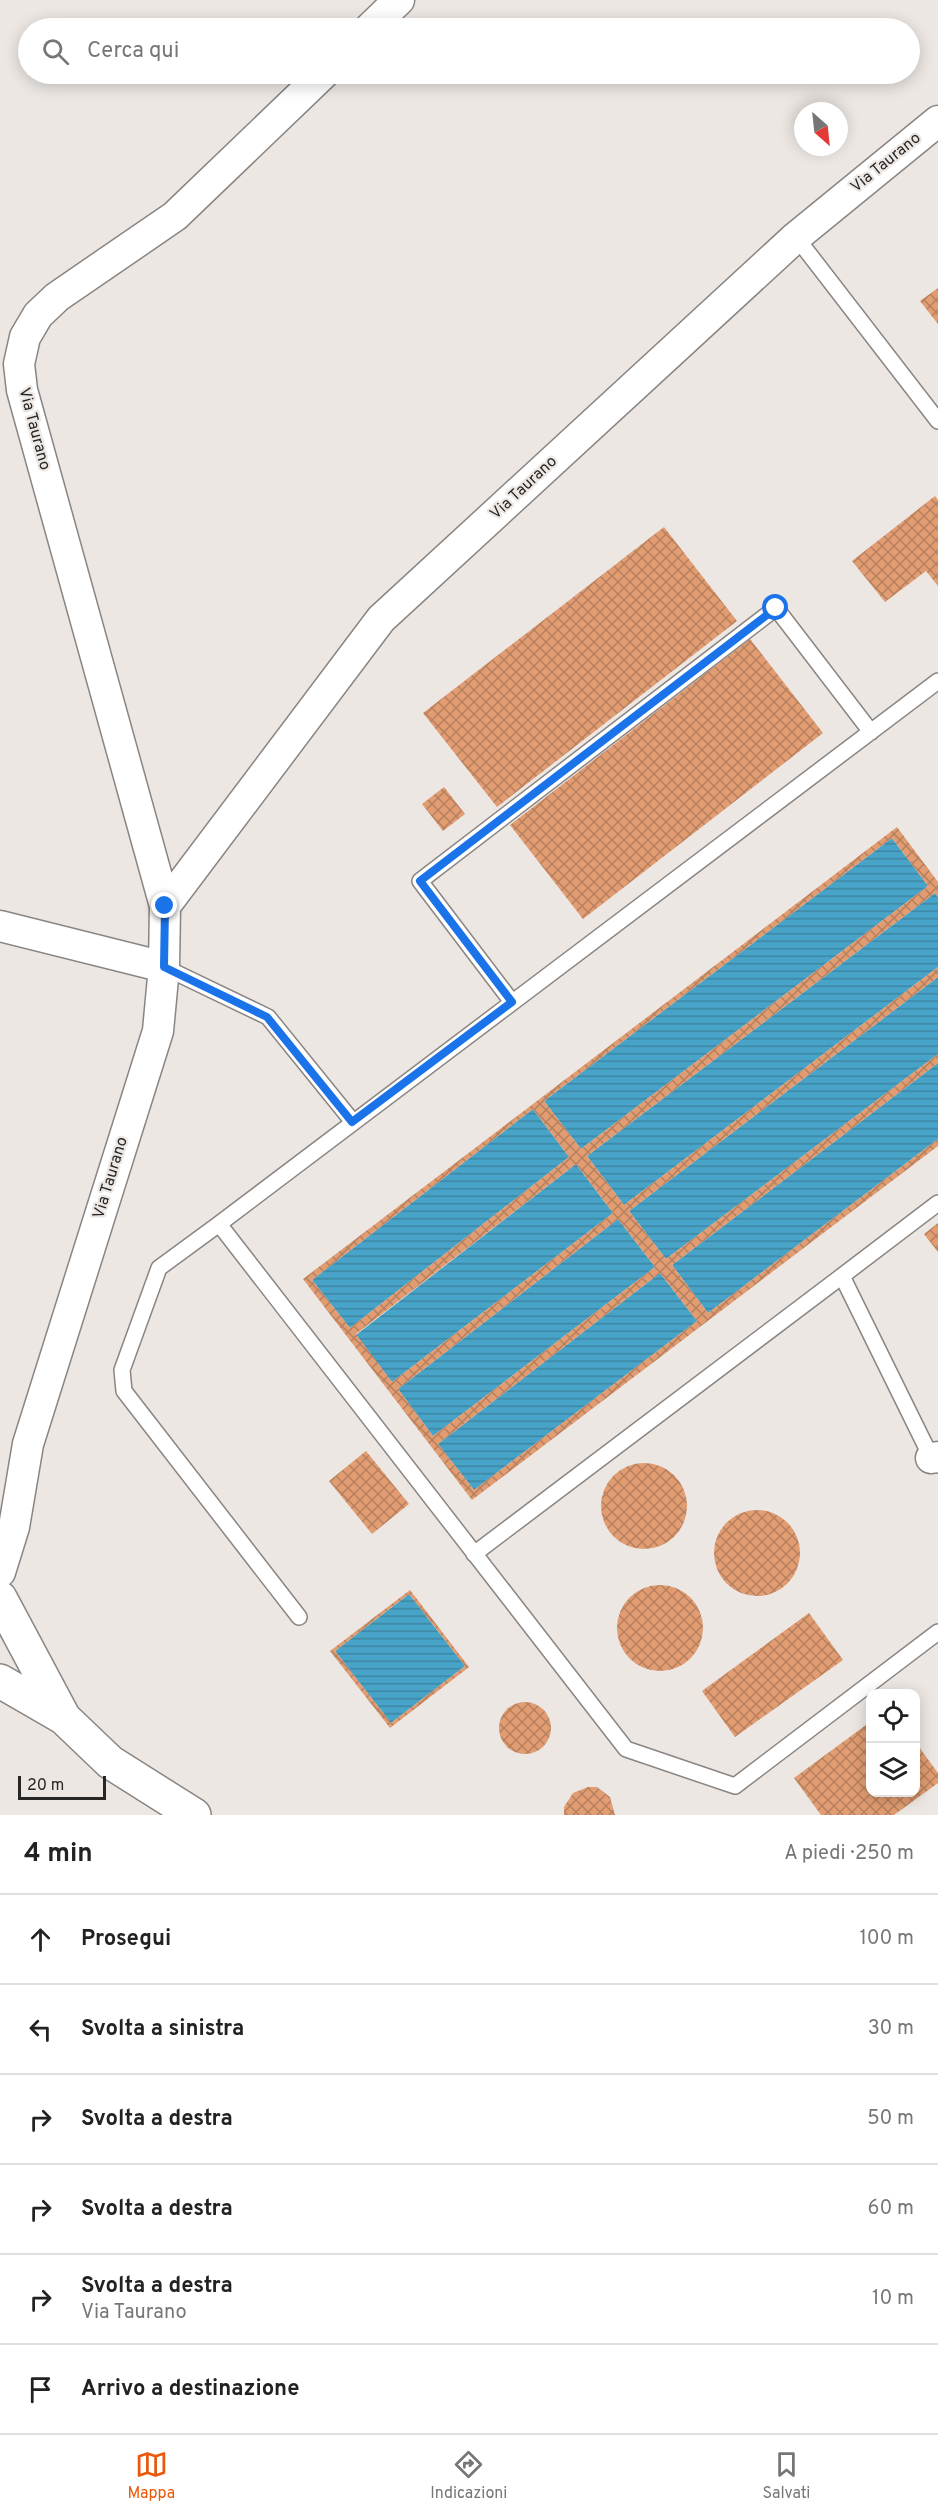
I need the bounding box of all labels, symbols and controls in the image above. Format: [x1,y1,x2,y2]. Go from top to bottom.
search box [18,18,920,84]
icon: search [39,35,72,68]
text: Cerca qui [87,38,179,65]
north arrow [794,102,848,156]
street label: Via Taurano [847,129,925,197]
street label: Via Taurano [13,386,55,472]
street label: Via Taurano [486,452,562,524]
route start [762,594,788,620]
route end [151,892,177,918]
street label: Via Taurano [89,1135,133,1221]
map controls [866,1689,920,1797]
button: locate [866,1689,920,1743]
button: layers [866,1743,920,1797]
scale bar [18,1773,106,1800]
text: 20 m [27,1776,64,1796]
text: 4 min [24,1838,93,1871]
text: A piedi · 250 m [784,1841,914,1867]
icon: ahead [24,1923,57,1956]
text: Prosegui [81,1926,171,1953]
text: 100 m [859,1926,914,1952]
icon: left [24,2013,57,2046]
text: Svolta a sinistra [81,2016,244,2043]
text: 30 m [868,2016,914,2042]
icon: right [24,2103,57,2136]
text: Svolta a destra [81,2106,233,2133]
text: 50 m [867,2106,914,2132]
icon: right [24,2193,57,2226]
text: Svolta a destra [81,2196,233,2223]
text: 60 m [868,2196,914,2222]
text: Svolta a destra [81,2273,233,2300]
icon: right [24,2283,57,2316]
text: 10 m [872,2286,914,2312]
text: Via Taurano [81,2300,187,2326]
icon: arrive [24,2373,57,2406]
text: Arrivo a destinazione [81,2376,299,2403]
tab: Mappa [128,2448,175,2504]
tab: Indicazioni [430,2448,507,2504]
tab: Salvati [762,2448,810,2504]

